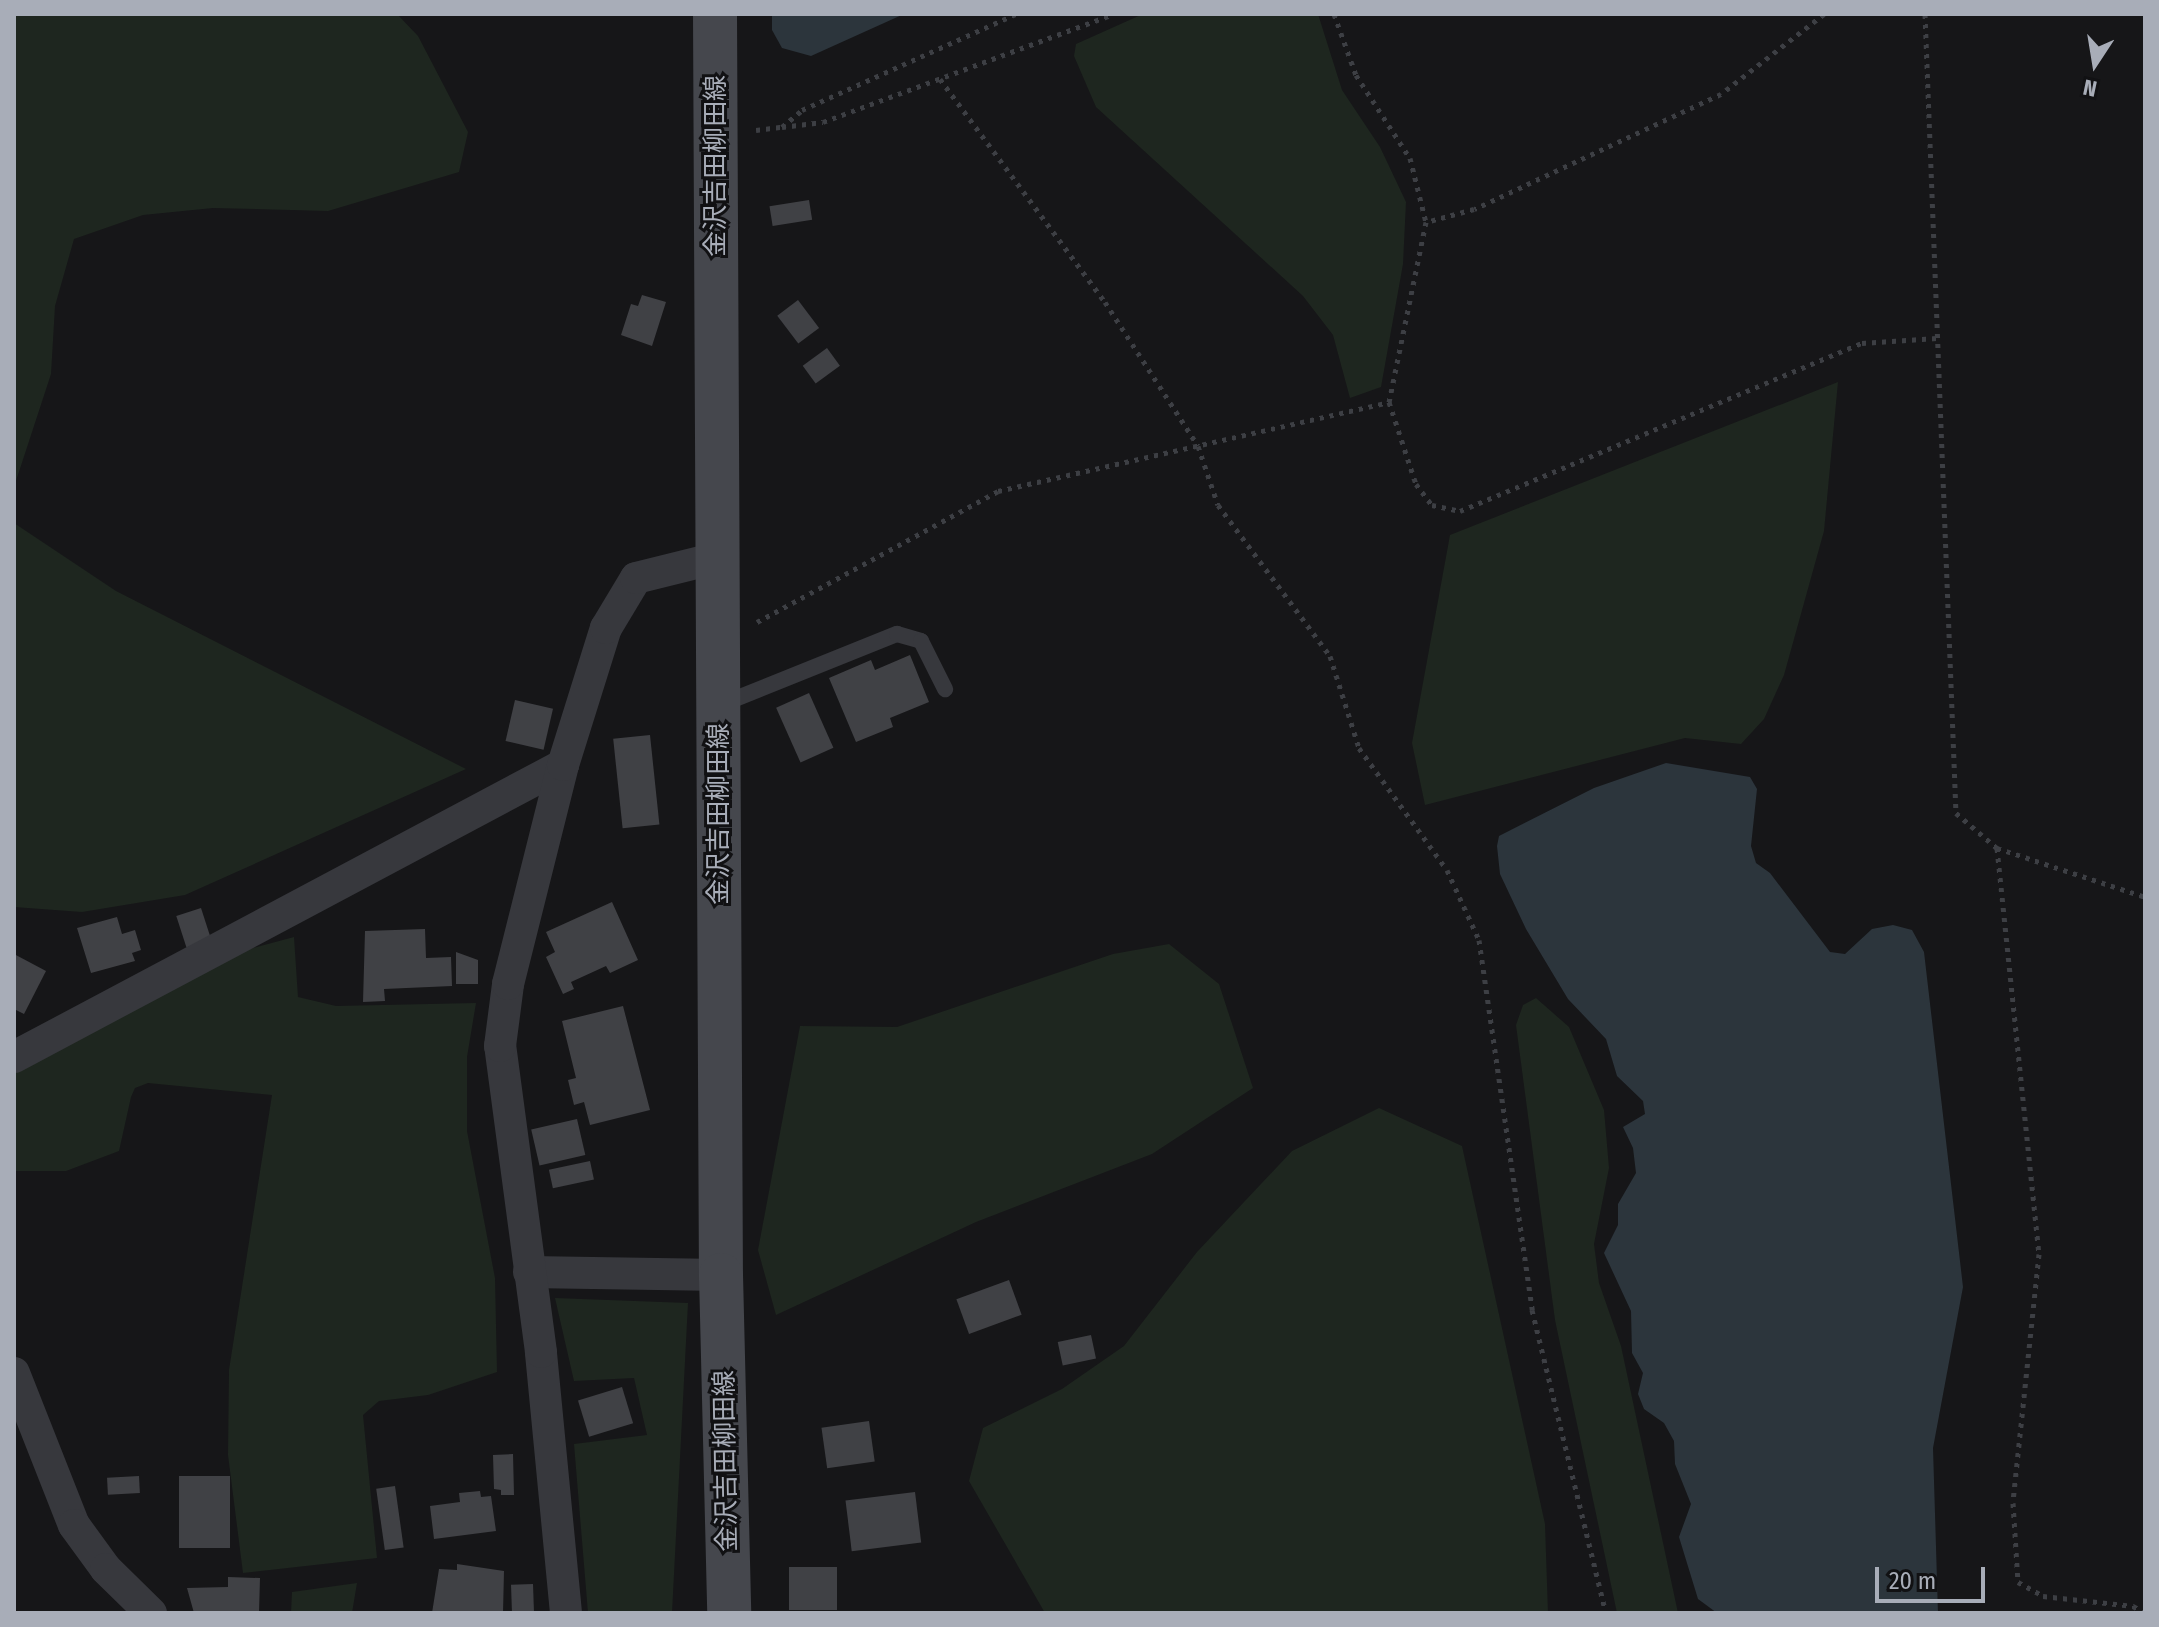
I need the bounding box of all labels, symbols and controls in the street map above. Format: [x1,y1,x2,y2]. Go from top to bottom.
north arrow [2055,24,2135,104]
text: N [2081,73,2099,103]
street label: 金沢吉田柳田線 [700,75,732,257]
street label: 金沢吉田柳田線 [703,723,735,905]
street label: 金沢吉田柳田線 [709,1370,743,1552]
scale bar [1879,1551,1989,1601]
text: 20 m [1889,1567,1936,1595]

